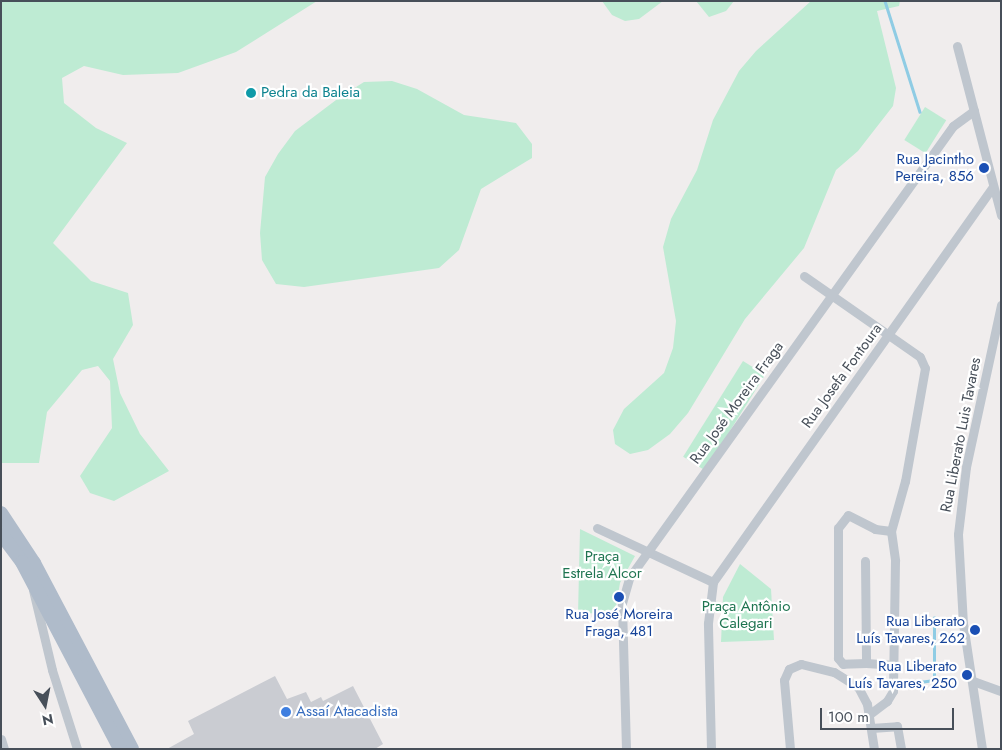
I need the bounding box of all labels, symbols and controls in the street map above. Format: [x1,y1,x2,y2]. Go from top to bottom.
place label: Pedra da Baleia [261,84,360,102]
marker: Pedra da Baleia [245,87,257,99]
place label: Rua Jacintho Pereira, 856 [895,150,974,185]
marker: Rua Jacintho Pereira, 856 [978,162,990,174]
street label: Rua Josefa Fontoura [798,320,886,432]
street label: Rua José Moreira Fraga [686,338,788,468]
street label: Rua Liberato Luis Tavares [937,356,985,514]
park label: Praça Estrela Alcor [562,547,642,582]
marker: Rua José Moreira Fraga, 481 [613,591,625,603]
park label: Praça Antônio Calegari [702,597,790,632]
place label: Rua José Moreira Fraga, 481 [565,605,673,640]
place label: Rua Liberato Luís Tavares, 262 [856,612,965,647]
marker: Rua Liberato Luís Tavares, 262 [969,624,981,636]
place label: Rua Liberato Luís Tavares, 250 [848,657,957,692]
marker: Rua Liberato Luís Tavares, 250 [961,669,973,681]
north arrow [20,680,70,730]
scale bar [822,698,956,730]
place label: Assaí Atacadista [296,703,398,721]
marker: Assaí Atacadista [280,706,292,718]
text: 100 m [828,706,869,728]
text: N [40,709,55,731]

